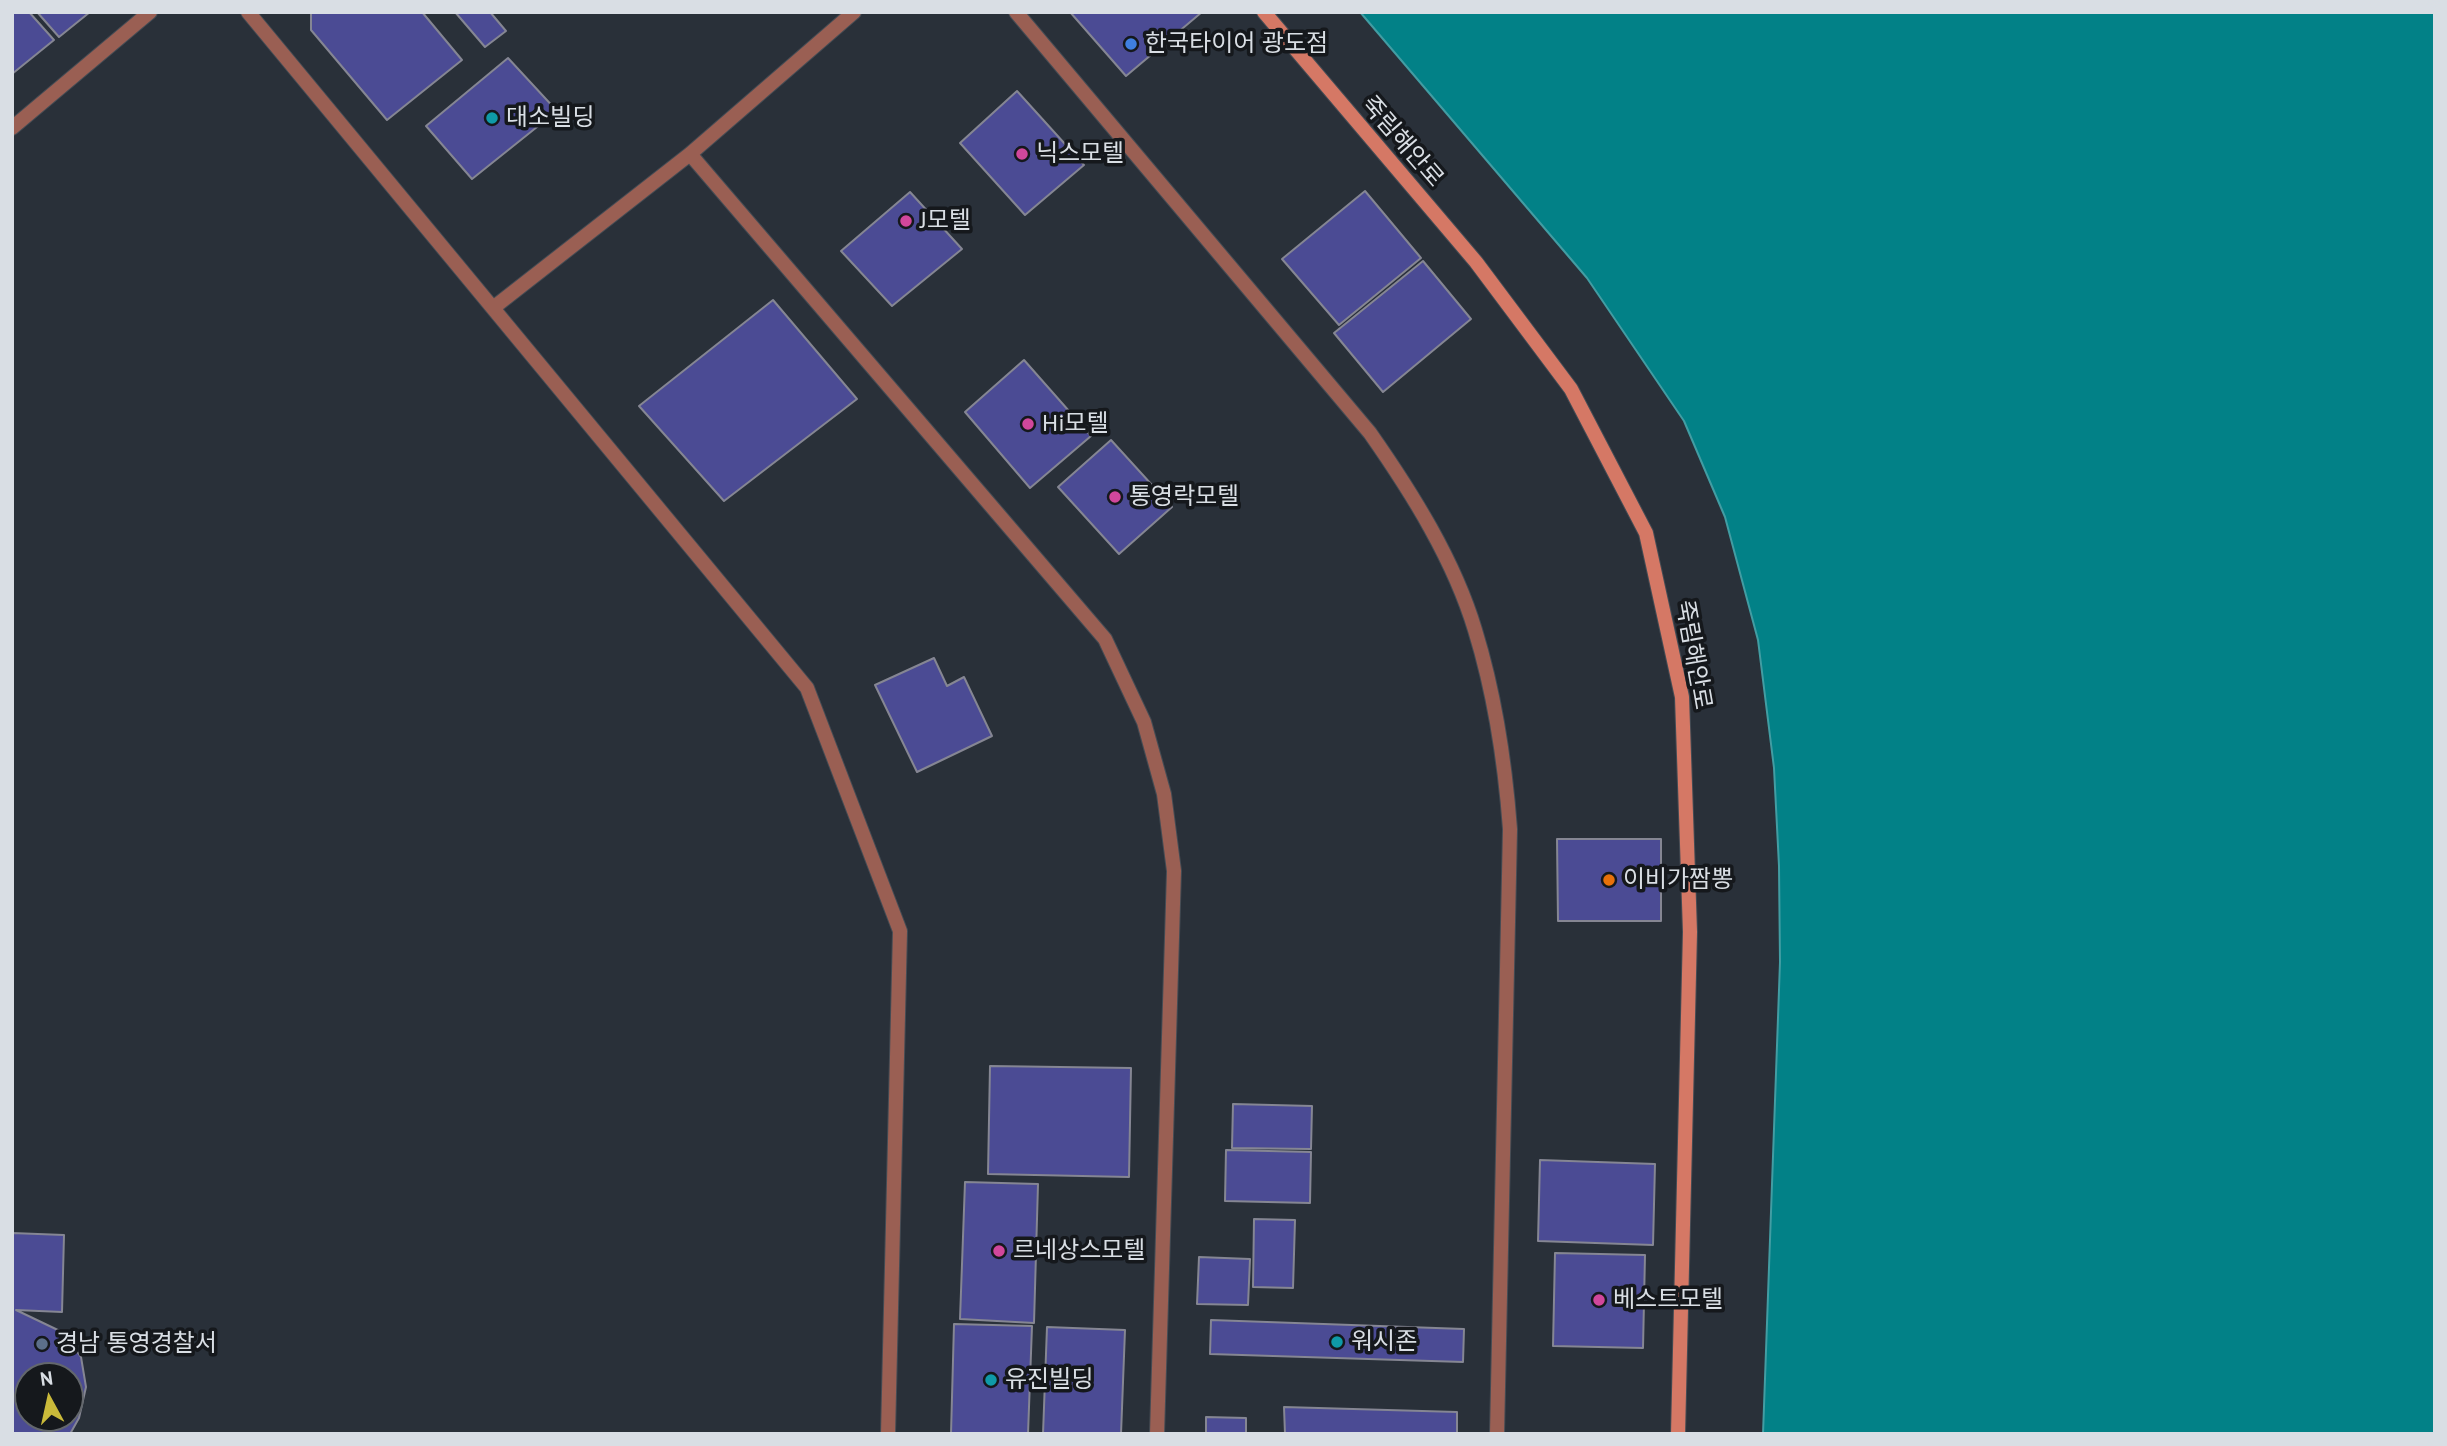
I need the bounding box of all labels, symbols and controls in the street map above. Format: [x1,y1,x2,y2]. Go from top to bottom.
place label: 한국타이어 광도점 [1145,30,1328,58]
marker: 한국타이어 광도점 [1123,36,1139,52]
street label: 죽림해안로 [1355,91,1449,193]
place label: 대소빌딩 [506,104,594,132]
marker: 대소빌딩 [484,110,500,126]
place label: 닉스모텔 [1036,140,1124,168]
marker: 닉스모텔 [1014,146,1030,162]
place label: J모텔 [920,207,971,235]
marker: J모텔 [898,213,914,229]
place label: Hi모텔 [1042,410,1109,438]
marker: Hi모텔 [1020,416,1036,432]
place label: 통영락모텔 [1129,483,1239,511]
marker: 통영락모텔 [1107,489,1123,505]
street label: 죽림해안로 [1669,598,1717,712]
place label: 이비가짬뽕 [1623,866,1733,894]
marker: 이비가짬뽕 [1601,872,1617,888]
place label: 르네상스모텔 [1013,1237,1145,1265]
marker: 르네상스모텔 [991,1243,1007,1259]
place label: 베스트모텔 [1613,1286,1723,1314]
marker: 베스트모텔 [1591,1292,1607,1308]
place label: 워시존 [1351,1328,1417,1356]
place label: 경남 통영경찰서 [56,1330,217,1358]
marker: 워시존 [1329,1334,1345,1350]
marker: 경남 통영경찰서 [34,1336,50,1352]
north arrow [14,1362,84,1432]
text: N [38,1365,54,1391]
place label: 유진빌딩 [1005,1366,1093,1394]
marker: 유진빌딩 [983,1372,999,1388]

